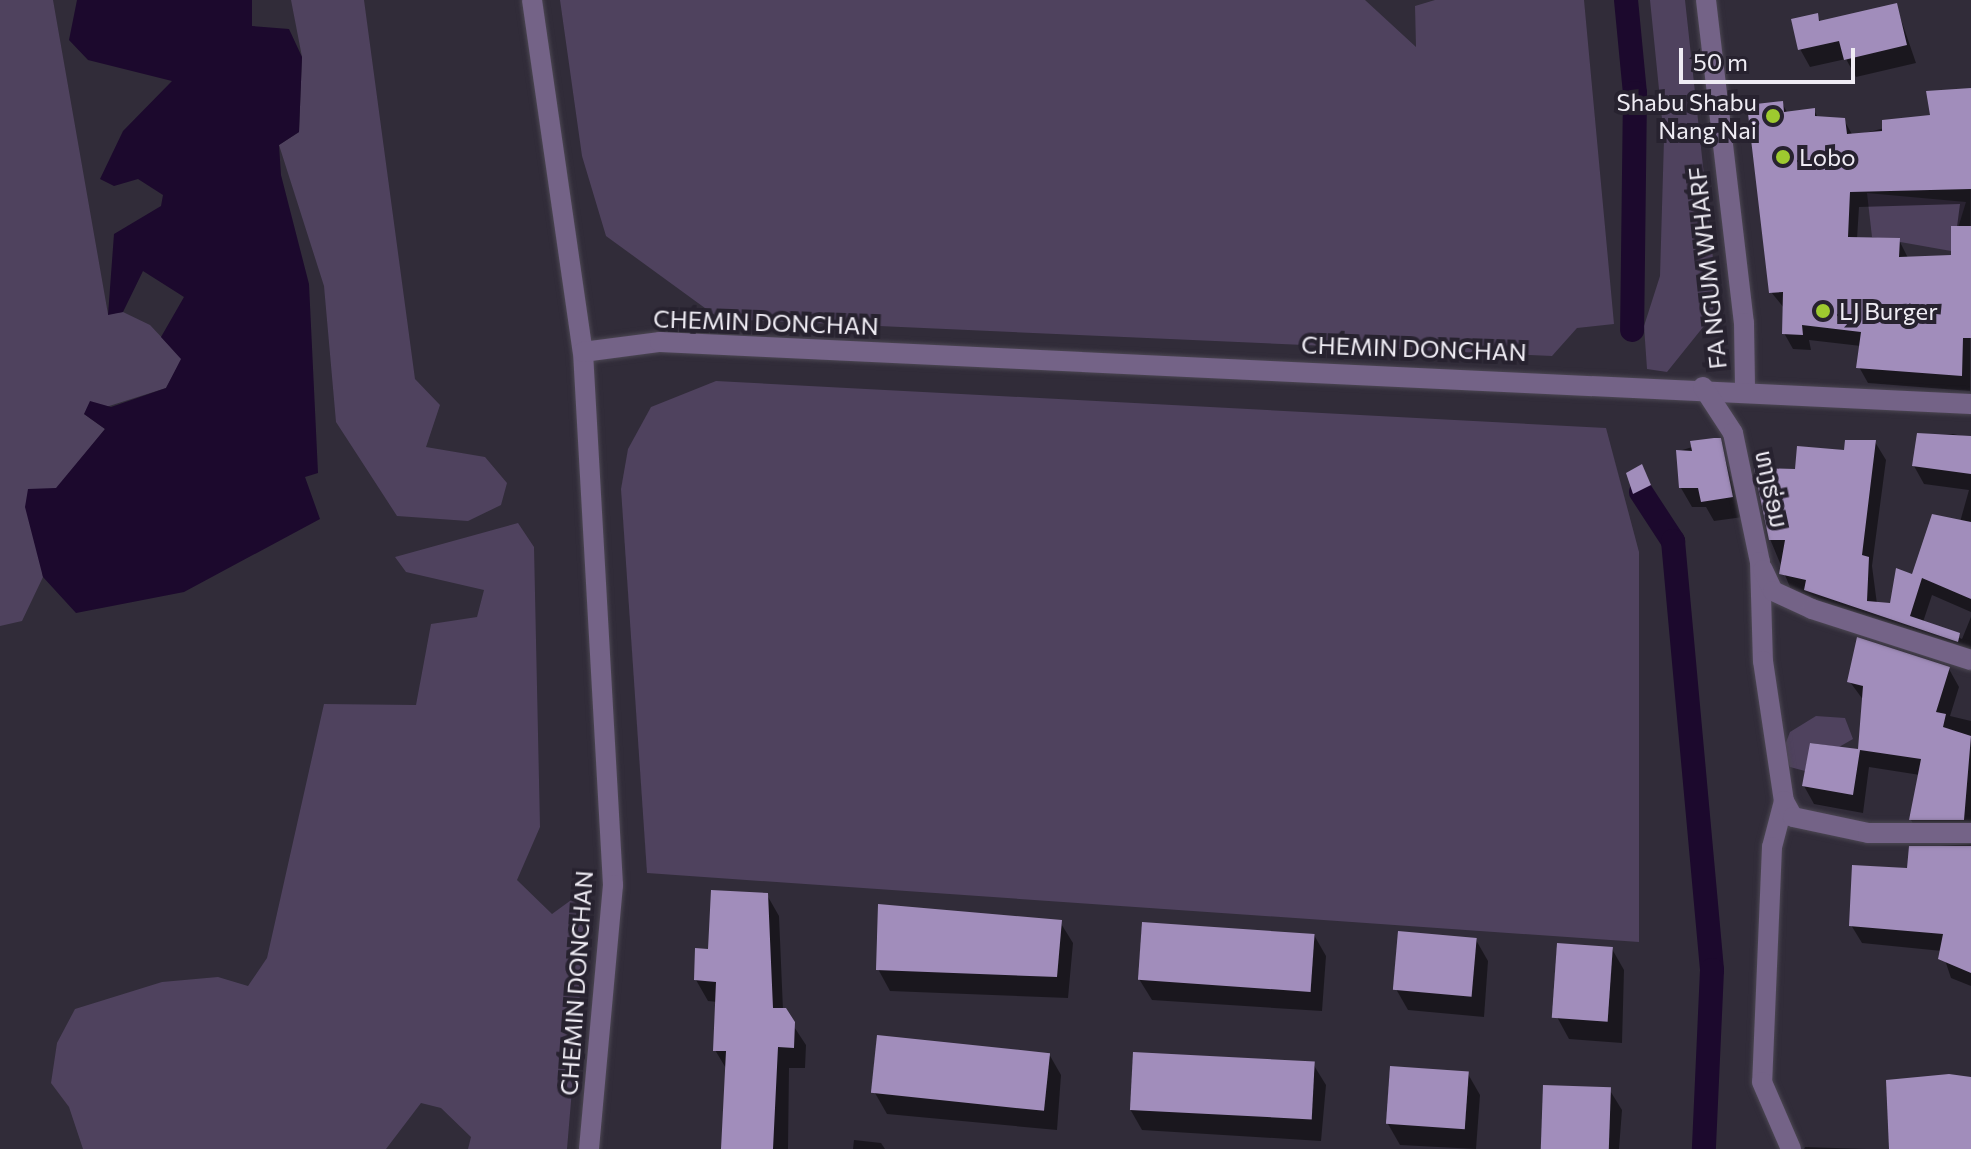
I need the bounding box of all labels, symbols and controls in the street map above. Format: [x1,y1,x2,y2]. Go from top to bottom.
scale bar [1683,32,1859,82]
text: 50 m [1693,47,1748,76]
place label: Shabu Shabu Nang Nai [1616,88,1757,144]
marker: Shabu Shabu Nang Nai [1764,107,1782,125]
place label: Lobo [1799,143,1856,171]
marker: Lobo [1774,148,1792,166]
street label: FA NGUM WHARF [1682,165,1732,371]
place label: LJ Burger [1839,297,1938,325]
marker: LJ Burger [1814,302,1832,320]
street label: CHEMIN DONCHAN [653,304,879,340]
street label: CHEMIN DONCHAN [1301,330,1527,366]
street label: ທາງຮ່ອມ [1750,448,1794,530]
street label: CHEMIN DONCHAN [554,870,598,1096]

